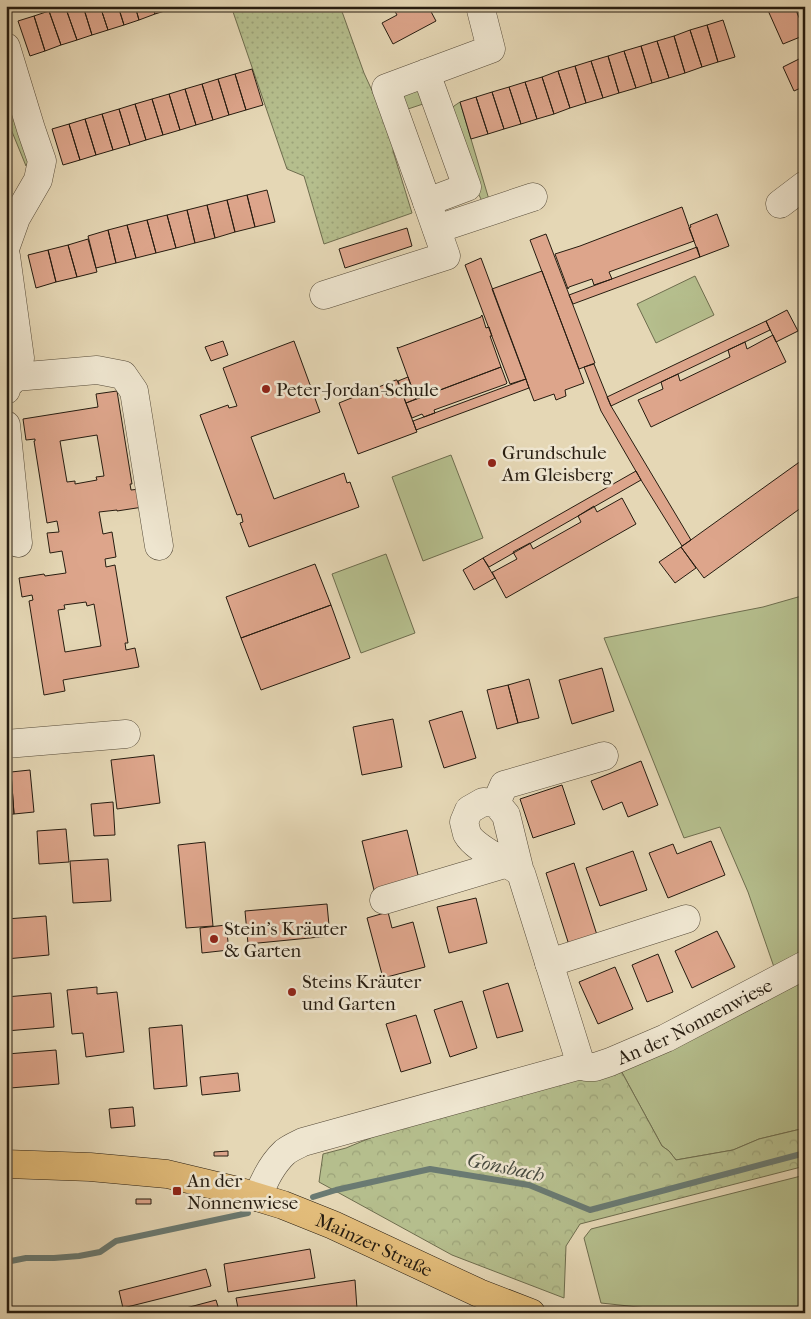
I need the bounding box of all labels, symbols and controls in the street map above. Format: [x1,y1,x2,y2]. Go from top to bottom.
place label: Peter-Jordan-Schule [276,379,439,401]
marker: Peter-Jordan-Schule [260,383,272,395]
place label: Grundschule Am Gleisberg [501,442,613,486]
marker: Grundschule Am Gleisberg [486,457,498,469]
place label: Stein's Kräuter & Garten [224,918,348,962]
marker: Stein's Kräuter & Garten [208,933,220,945]
place label: Steins Kräuter und Garten [301,971,422,1015]
street label: An der Nonnenwiese [613,974,776,1070]
marker: Steins Kräuter und Garten [286,986,298,998]
water label: Gonsbach [465,1148,547,1187]
place label: An der Nonnenwiese [186,1170,298,1214]
marker: An der Nonnenwiese [171,1185,183,1197]
street label: Mainzer Straße [312,1209,436,1282]

